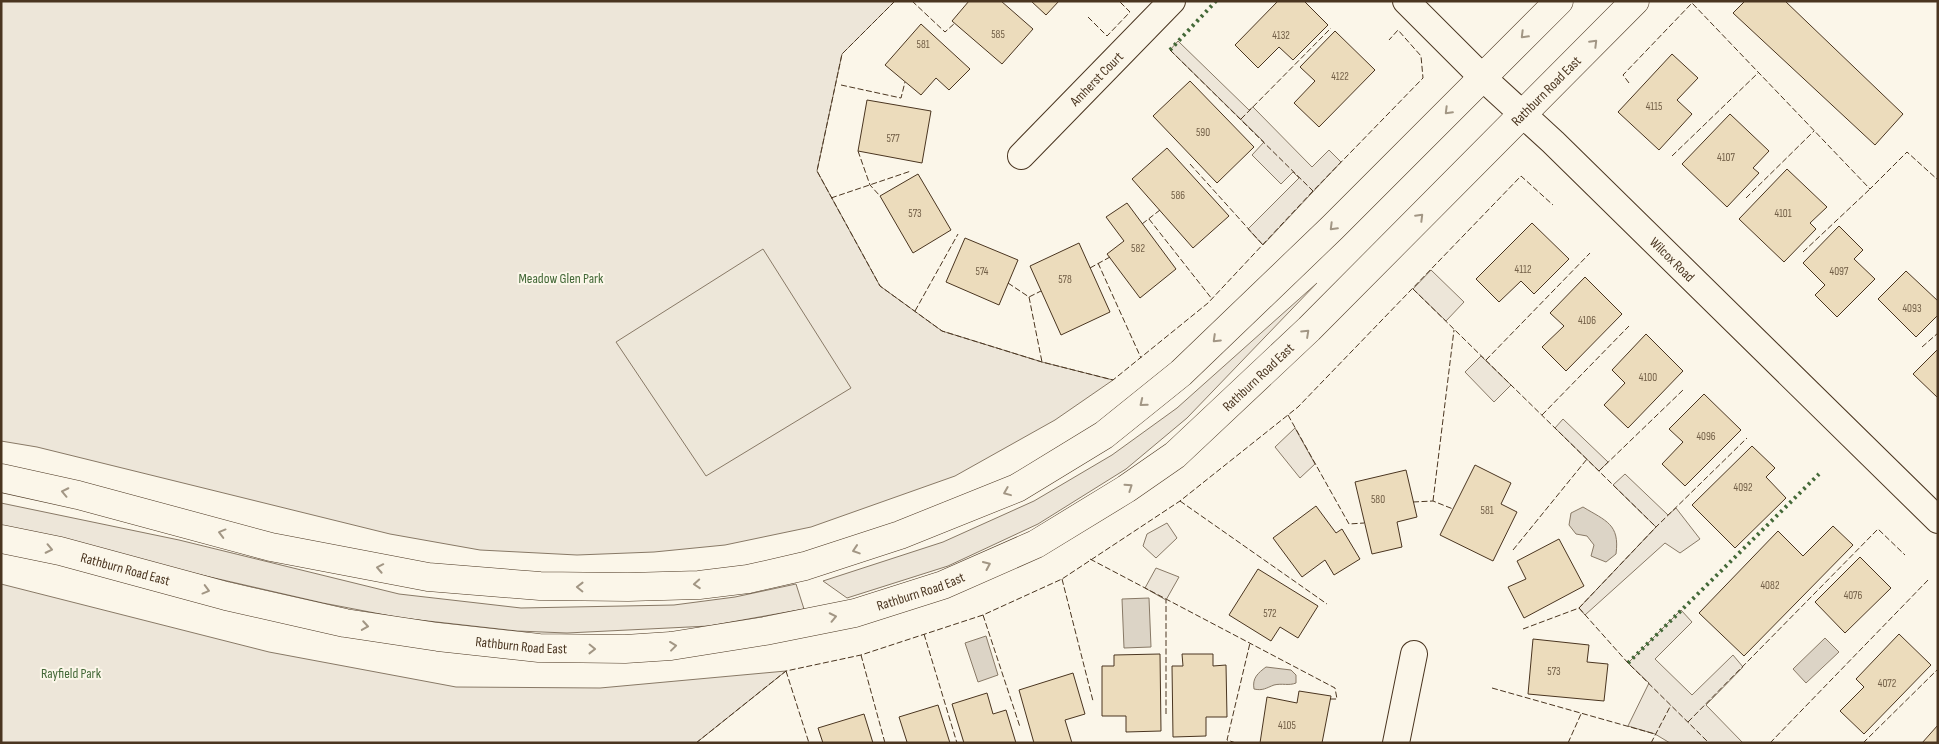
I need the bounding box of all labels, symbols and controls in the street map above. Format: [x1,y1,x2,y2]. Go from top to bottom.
house number: 585 [991,28,1005,41]
house number: 4132 [1272,29,1290,42]
one-way arrow [1521,30,1530,39]
house number: 581 [916,38,930,51]
one-way arrow [1588,40,1597,49]
street label: Amherst Court [1066,48,1127,110]
street label: Rathburn Road East [1508,52,1585,130]
house number: 4122 [1331,70,1349,83]
house number: 4115 [1646,100,1662,113]
one-way arrow [1445,106,1454,115]
house number: 590 [1196,126,1210,139]
house number: 577 [886,132,900,145]
house number: 4107 [1717,151,1735,164]
house number: 586 [1171,189,1185,202]
house number: 573 [908,207,922,220]
house number: 4101 [1774,207,1792,220]
one-way arrow [1414,214,1423,223]
one-way arrow [1330,221,1339,230]
street label: Wilcox Road [1646,234,1698,285]
house number: 582 [1131,242,1145,255]
house number: 4112 [1515,263,1532,276]
house number: 574 [976,265,989,278]
house number: 4097 [1830,265,1849,278]
park label: Meadow Glen Park [519,270,604,287]
house number: 578 [1058,273,1072,286]
house number: 4093 [1903,302,1922,315]
house number: 4106 [1578,314,1596,327]
one-way arrow [1300,330,1309,339]
one-way arrow [1213,333,1222,342]
street label: Rathburn Road East [1219,340,1298,415]
house number: 4100 [1639,371,1657,384]
one-way arrow [1140,398,1149,406]
house number: 4096 [1696,430,1716,443]
house number: 4092 [1734,481,1753,494]
one-way arrow [1123,484,1133,493]
one-way arrow [1003,486,1012,496]
one-way arrow [60,487,69,498]
house number: 580 [1371,493,1385,506]
house number: 581 [1480,504,1494,517]
one-way arrow [218,529,226,539]
one-way arrow [45,543,53,553]
one-way arrow [852,544,860,554]
street label: Rathburn Road East [79,549,172,589]
one-way arrow [982,561,991,572]
one-way arrow [376,563,385,574]
street label: Rathburn Road East [875,569,967,615]
one-way arrow [693,579,701,590]
house number: 4082 [1760,579,1780,592]
one-way arrow [575,582,583,592]
one-way arrow [201,585,210,595]
house number: 4076 [1844,589,1863,602]
house number: 572 [1263,607,1277,620]
one-way arrow [829,612,838,623]
one-way arrow [361,620,369,631]
street label: Rathburn Road East [475,633,567,657]
one-way arrow [670,641,678,652]
one-way arrow [588,643,596,654]
park label: Rayfield Park [41,665,102,682]
house number: 573 [1547,665,1561,678]
house number: 4072 [1878,677,1897,690]
house number: 4105 [1278,719,1296,732]

